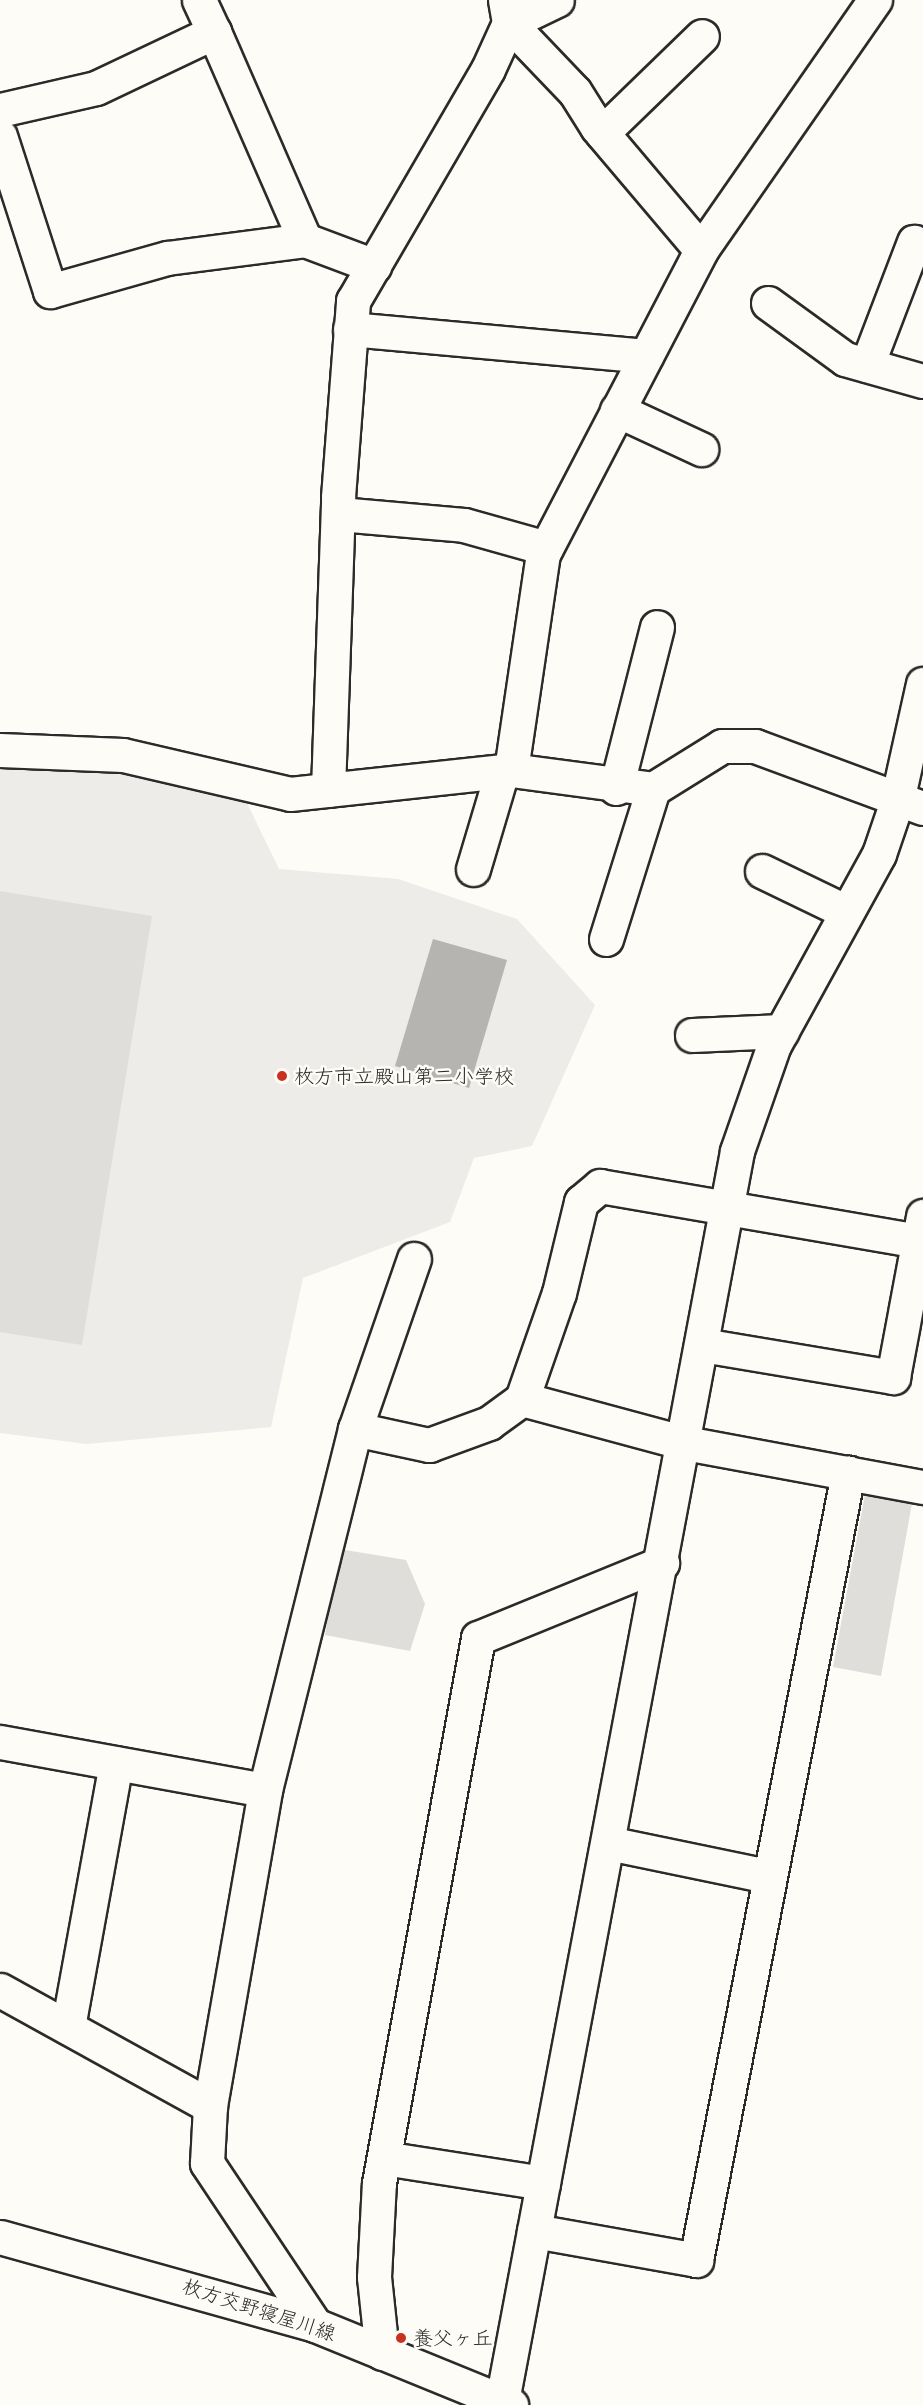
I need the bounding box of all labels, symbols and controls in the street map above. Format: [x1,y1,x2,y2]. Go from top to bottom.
place label: 枚方市立殿山第二小学校 [294,1064,514,1088]
marker: 枚方市立殿山第二小学校 [275,1069,289,1083]
street label: 枚方交野寝屋川線 [179,2274,339,2346]
place label: 養父ヶ丘 [413,2326,493,2350]
marker: 養父ヶ丘 [394,2331,408,2345]

